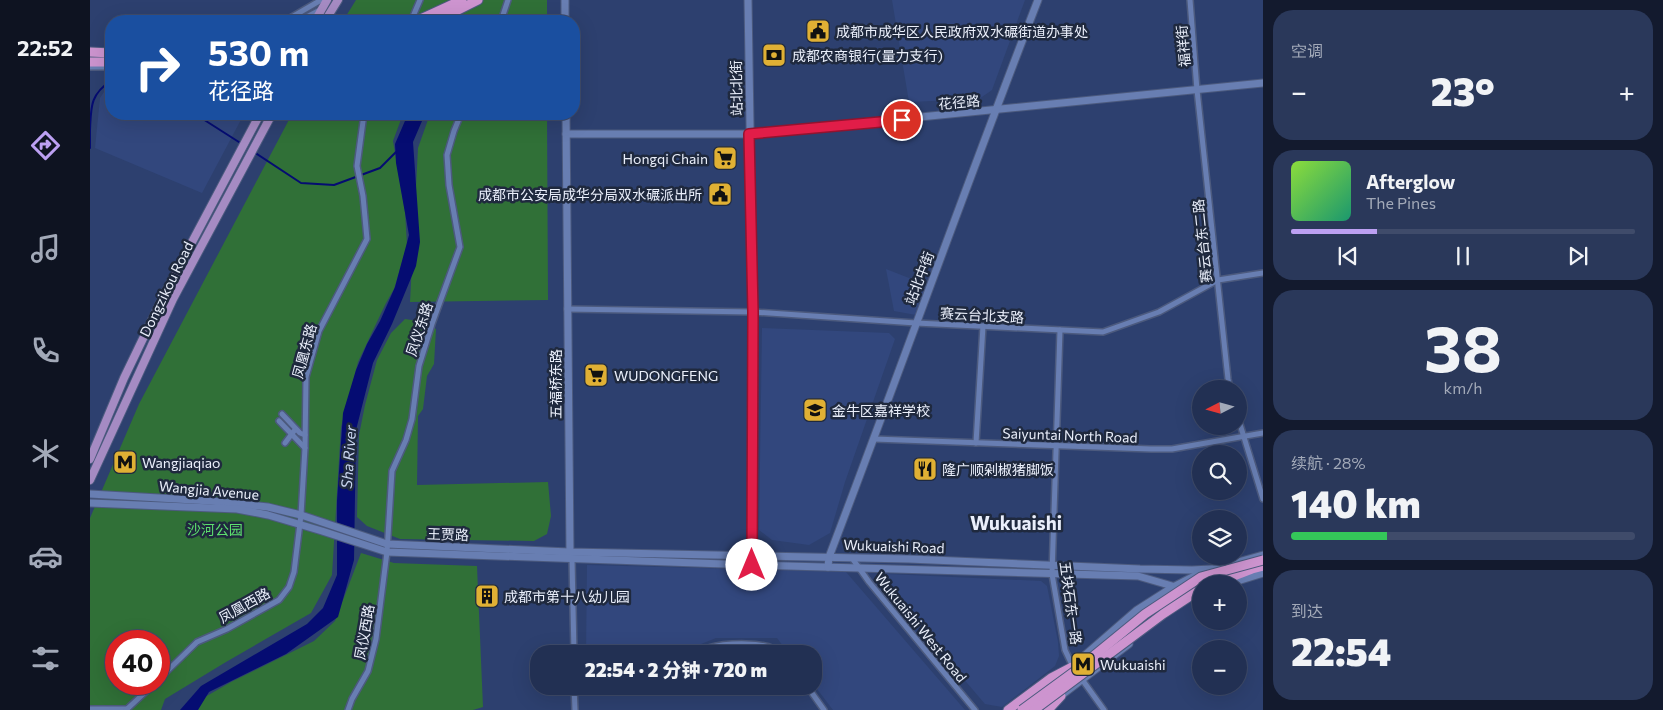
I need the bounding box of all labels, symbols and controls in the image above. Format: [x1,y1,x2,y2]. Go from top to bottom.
public building icon: 成都市成华区人民政府双水碾街道办事处 [805,18,831,44]
place label: 成都市成华区人民政府双水碾街道办事处 [836,23,1088,40]
street label: 福祥街 [1173,24,1193,68]
text: 530 m [208,30,309,73]
text: 22:52 [17,34,73,61]
icon: right [125,35,190,100]
text: 空调 [1291,41,1323,60]
bank icon: 成都农商银行(量力支行) [761,42,787,68]
place label: 成都农商银行(量力支行) [792,47,943,64]
street label: 站北北街 [727,60,745,116]
text: 23° [1431,67,1495,114]
text: − [1291,74,1307,108]
text: + [1619,74,1635,108]
text: 花径路 [208,77,274,104]
street label: 花径路 [937,92,981,112]
pin [881,99,923,141]
icon: arrive [888,106,916,134]
icon: directions [28,128,63,163]
supermarket icon: Hongqi Chain [712,145,738,171]
place label: Hongqi Chain [623,150,708,167]
text: Afterglow [1366,170,1455,193]
public building icon: 成都市公安局成华分局双水碾派出所 [707,181,733,207]
place label: 成都市公安局成华分局双水碾派出所 [478,186,702,203]
text: The Pines [1366,193,1436,212]
street label: 赛云台东二路 [1189,198,1215,284]
icon: music [28,231,63,266]
street label: Dongzikou Road [136,239,196,339]
icon: previous [1334,242,1362,270]
icon: pause [1449,242,1477,270]
icon: next [1564,242,1592,270]
street label: 站北中街 [901,249,937,307]
street label: 凤仪东路 [402,300,436,358]
street label: 赛云台北支路 [940,304,1024,326]
text: 38 [1424,306,1502,385]
street label: 凤凰东路 [289,322,319,380]
icon: phone [28,333,63,368]
street label: 五福桥东路 [547,349,564,419]
supermarket icon: WUDONGFENG [583,362,609,388]
place label: WUDONGFENG [614,367,718,384]
text: km/h [1444,378,1482,397]
north arrow [1192,380,1248,435]
map controls [1192,380,1247,695]
school or university icon: 金牛区嘉祥学校 [802,397,828,423]
place label: 金牛区嘉祥学校 [832,402,930,419]
water label: Sha River [337,424,359,489]
street label: Saiyuntai North Road [1002,424,1138,446]
icon: climate [28,436,63,471]
button: search [1192,445,1247,500]
metro station icon: Wangjiaqiao [112,449,138,475]
text: 续航 · 28% [1291,453,1366,472]
place label: Wangjiaqiao [142,454,220,471]
restaurant icon: 隆广顺剁椒猪脚饭 [912,456,938,482]
place label: 隆广顺剁椒猪脚饭 [942,461,1054,478]
street label: Wangjia Avenue [158,477,260,503]
text: 140 km [1291,479,1421,526]
button: layers [1192,510,1247,565]
district label: Wukuaishi [970,511,1062,534]
park label: 沙河公园 [187,521,243,538]
street label: 王贾路 [427,525,469,543]
street label: Wukuaishi Road [843,536,945,556]
position arrow [725,538,777,590]
icon: car [28,539,63,574]
street label: 五块石东一路 [1057,560,1085,646]
street label: Wukuaishi West Road [871,569,971,685]
button: + [1192,575,1247,630]
building icon: 成都市第十八幼儿园 [474,583,500,609]
street label: 凤凰西路 [215,584,273,626]
place label: 成都市第十八幼儿园 [504,588,630,605]
text: 到达 [1291,601,1323,620]
street label: 凤仪西路 [351,603,377,661]
text: 22:54 [1291,627,1392,674]
speed limit sign: 40 [105,630,170,695]
button: − [1192,640,1247,695]
icon: filters [28,641,63,676]
metro station icon: Wukuaishi [1070,651,1096,677]
place label: Wukuaishi [1100,656,1166,673]
text: 22:54 · 2 分钟 · 720 m [585,658,767,681]

